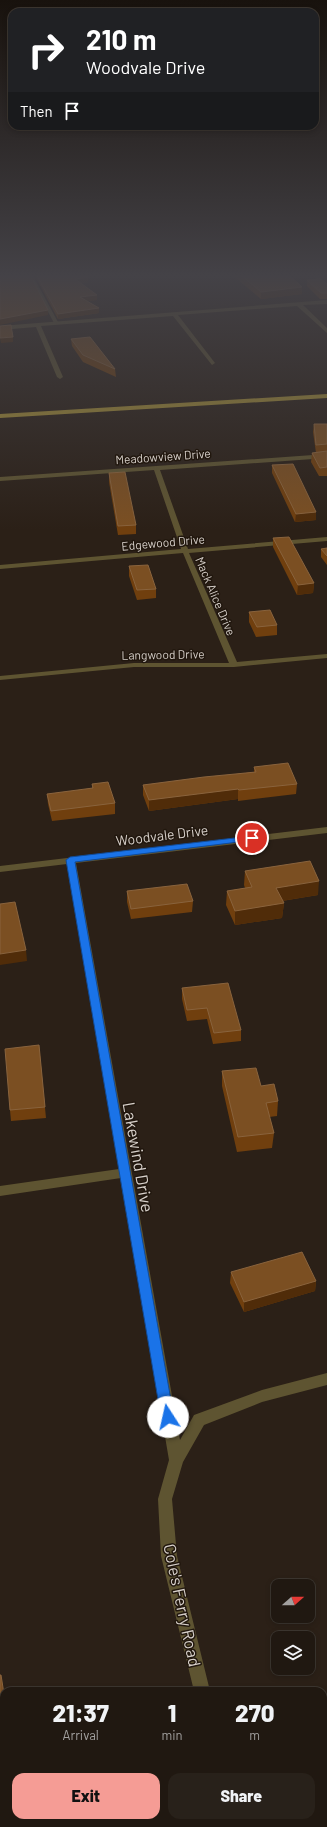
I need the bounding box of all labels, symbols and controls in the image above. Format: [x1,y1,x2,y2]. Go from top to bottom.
text: 210 m [86,22,156,56]
icon: right [20,24,72,76]
text: Woodvale Drive [86,56,205,78]
icon: arrive [61,100,83,122]
text: Then [20,102,53,120]
street label: Meadowview Drive [115,446,211,466]
street label: Edgewood Drive [121,531,205,553]
street label: Mack Alice Drive [193,555,239,637]
street label: Langwood Drive [121,646,205,662]
street label: Woodvale Drive [115,821,209,849]
pin [235,821,269,855]
icon: arrive [241,827,263,849]
street label: Lakewind Drive [119,1100,159,1214]
position arrow [147,1396,189,1438]
street label: Cole's Ferry Road [160,1542,206,1668]
north arrow [271,1579,315,1623]
map controls [271,1579,315,1675]
button: layers [271,1631,315,1675]
text: 21:37 [53,1698,109,1727]
text: 1 [168,1698,176,1727]
text: 270 [235,1698,274,1727]
text: Arrival [63,1727,99,1743]
text: min [161,1727,182,1743]
text: m [249,1727,260,1743]
button: Exit [12,1773,160,1819]
button: Share [168,1773,315,1819]

